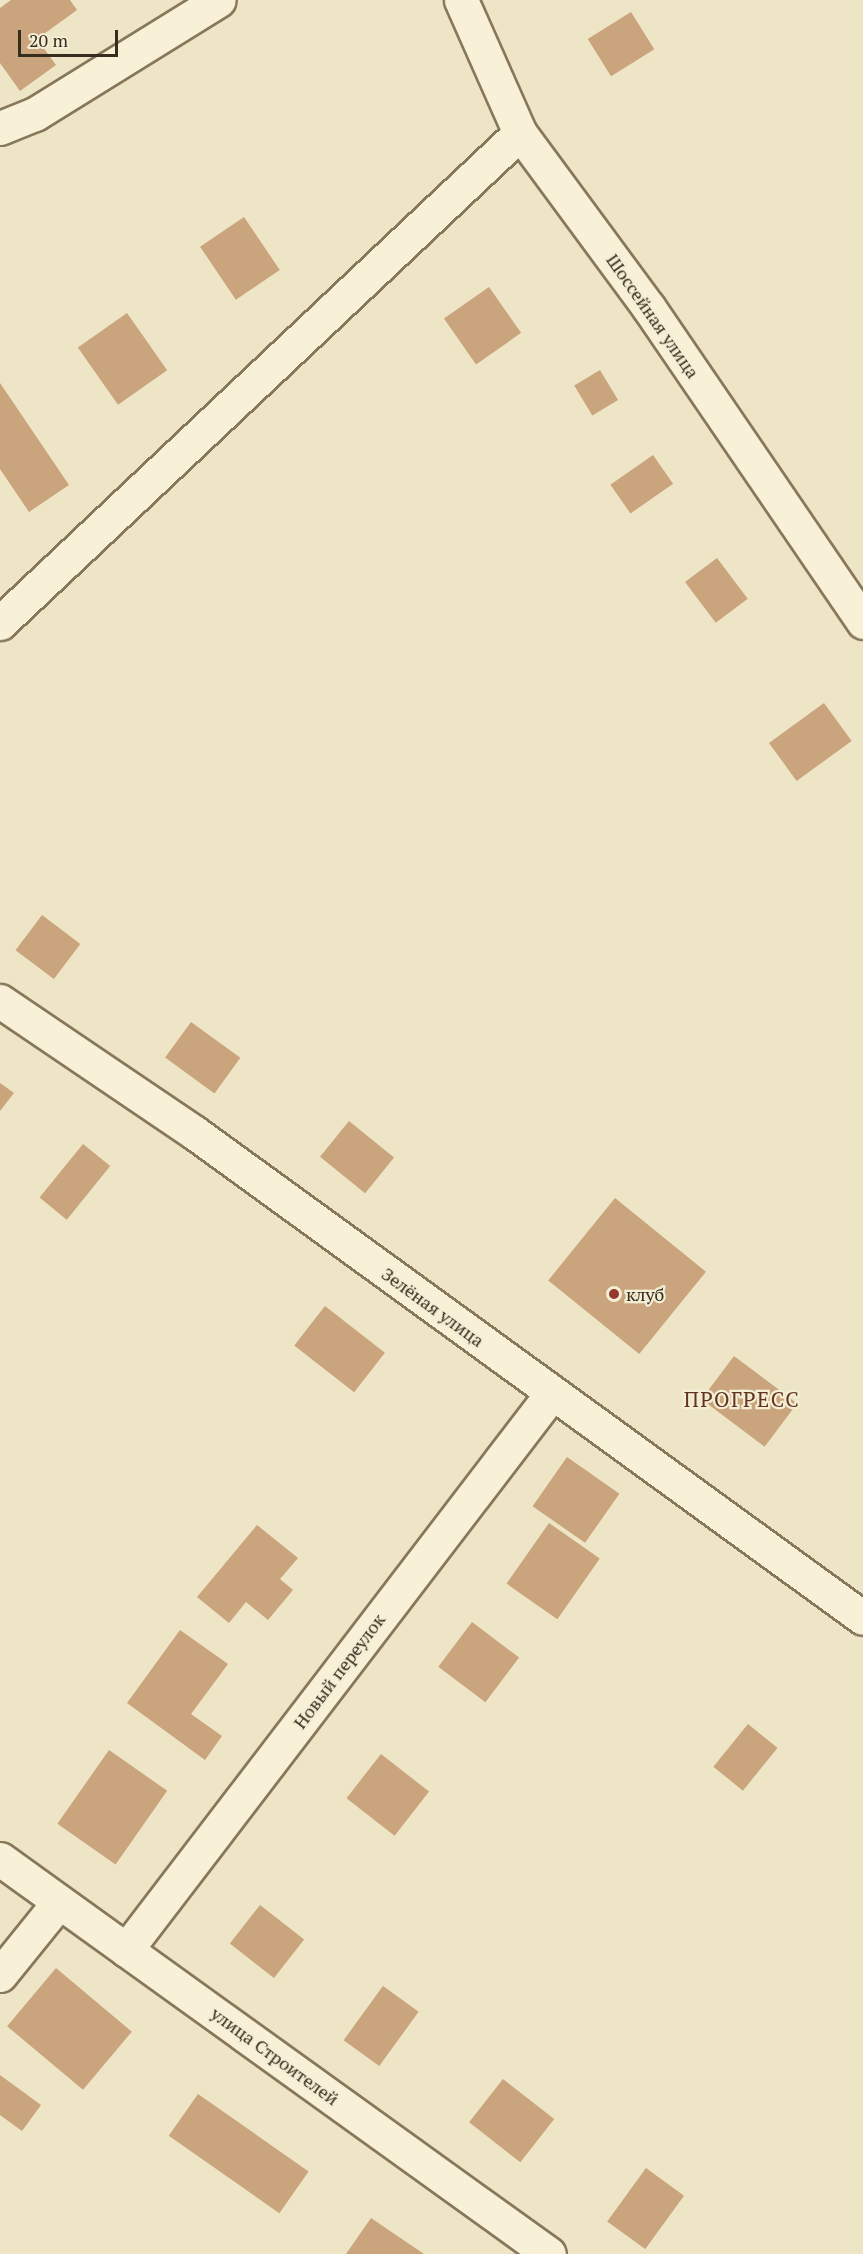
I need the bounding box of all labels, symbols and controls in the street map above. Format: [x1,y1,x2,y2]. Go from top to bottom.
scale bar [21,18,122,56]
text: 20 m [29,28,68,52]
street label: Шоссейная улица [602,250,704,382]
street label: Зелёная улица [378,1263,488,1351]
place label: клуб [626,1283,664,1305]
marker: клуб [607,1287,621,1301]
district label: ПРОГРЕСС [684,1386,800,1412]
street label: Новый переулок [289,1609,389,1733]
street label: улица Строителей [207,2002,343,2110]

